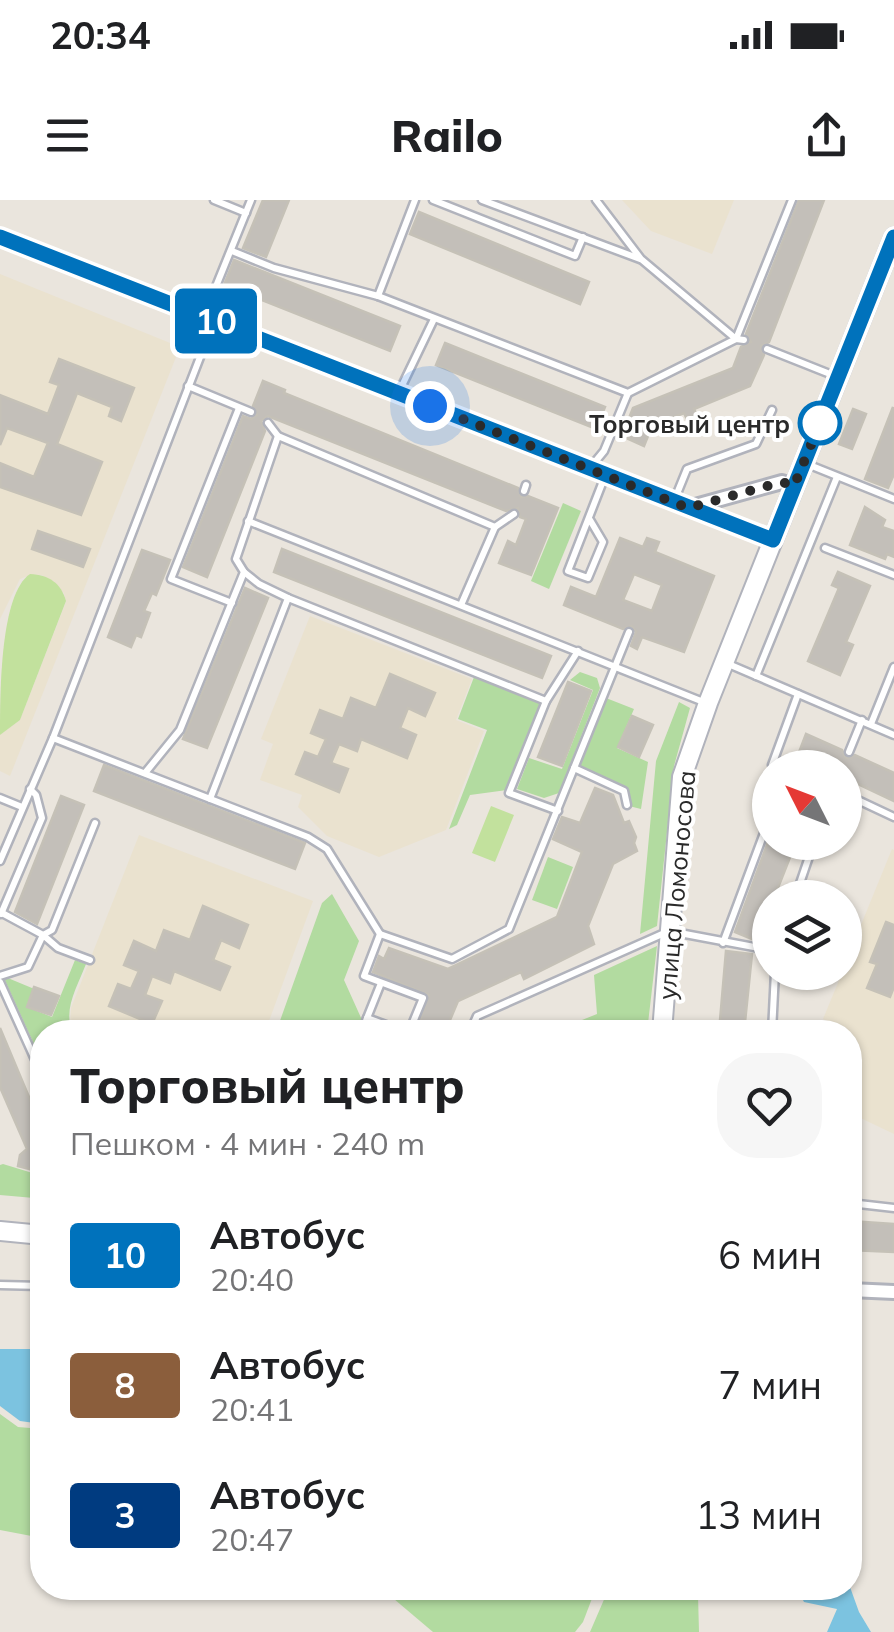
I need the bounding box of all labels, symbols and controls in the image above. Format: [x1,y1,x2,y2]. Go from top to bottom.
text: 20:34 [50,11,151,59]
text: Railo [391,107,503,163]
icon: menu [40,108,95,163]
icon: share [799,108,854,163]
line badge: 10 [171,288,261,354]
text: 10 [195,299,237,343]
your location [405,381,455,431]
marker: Торговый центр [799,402,841,444]
place label: Торговый центр [589,408,790,439]
north arrow [752,750,862,860]
map controls [752,750,862,990]
street label: улица Ломоносова [651,769,701,1001]
button: layers [752,880,862,990]
button: heart [717,1053,822,1158]
text: Торговый центр [70,1055,465,1115]
text: Пешком · 4 мин · 240 m [70,1123,425,1163]
text: Автобус [210,1211,365,1259]
text: 6 мин [718,1231,822,1279]
text: 10 [104,1233,146,1277]
text: 20:40 [210,1259,294,1299]
text: Автобус [210,1341,365,1389]
text: 7 мин [718,1361,822,1409]
text: 8 [114,1363,136,1407]
text: 20:41 [210,1389,294,1429]
text: Автобус [210,1471,365,1519]
text: 13 мин [696,1491,822,1539]
text: 3 [114,1493,136,1537]
text: 20:47 [210,1519,294,1559]

